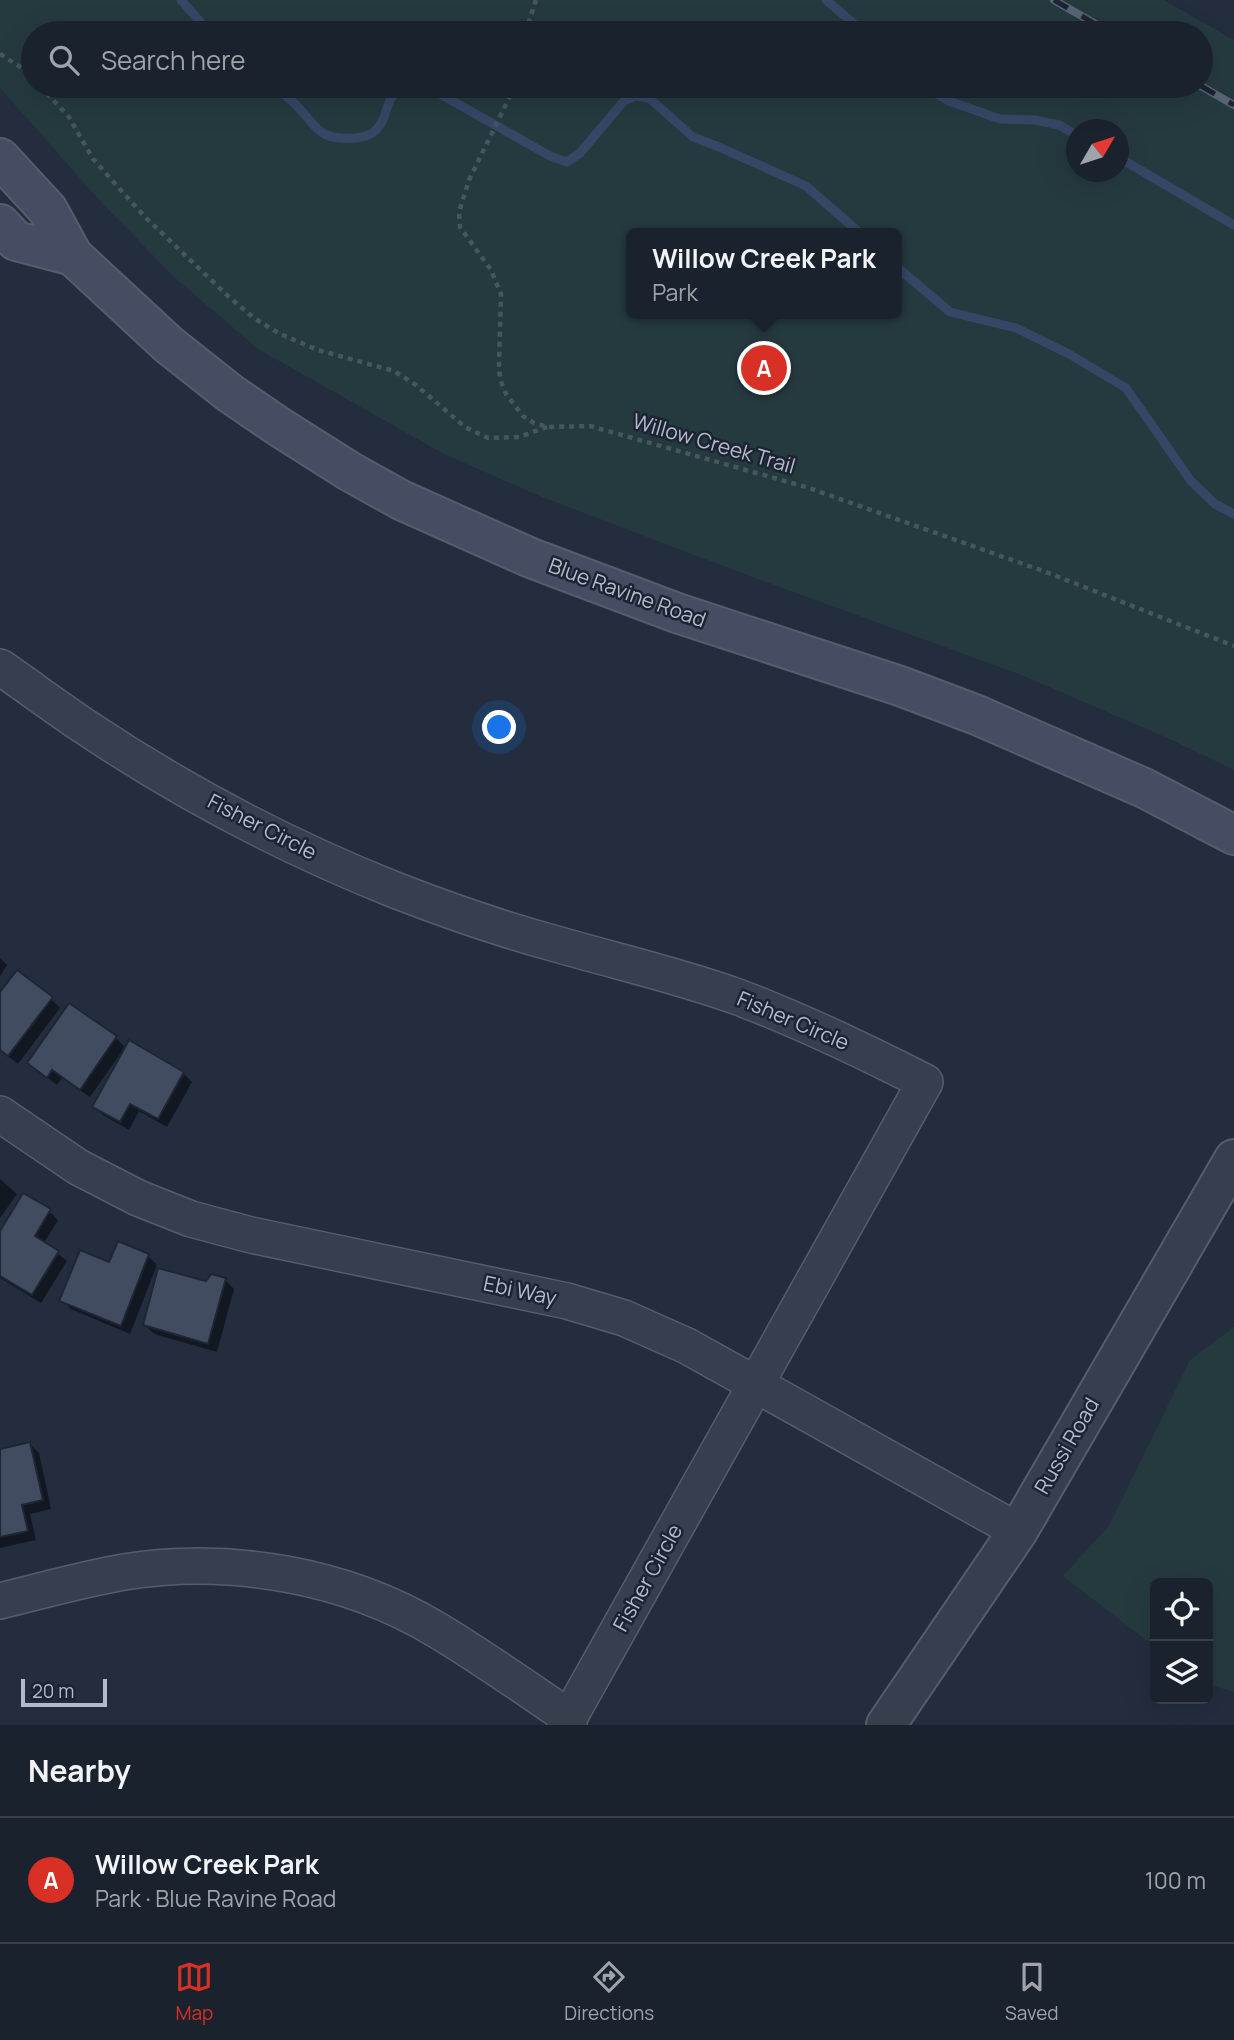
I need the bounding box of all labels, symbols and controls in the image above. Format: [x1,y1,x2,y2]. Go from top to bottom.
search box [21,21,1213,98]
icon: search [45,41,83,79]
text: Search here [101,42,246,78]
north arrow [1066,119,1129,182]
popup [626,228,902,319]
text: Willow Creek Park [652,240,876,276]
text: Park [652,276,698,308]
pin: A [741,342,787,394]
street label: Willow Creek Trail [630,406,799,480]
street label: Blue Ravine Road [545,551,710,634]
your location [482,710,516,744]
street label: Fisher Circle [203,787,322,866]
street label: Fisher Circle [733,984,854,1056]
street label: Ebi Way [481,1269,559,1311]
street label: Russi Road [1027,1392,1105,1499]
street label: Fisher Circle [606,1519,688,1636]
map controls [1150,1578,1213,1704]
button: locate [1150,1578,1213,1641]
button: layers [1150,1641,1213,1704]
scale bar [21,1676,107,1708]
text: 20 m [32,1678,74,1704]
text: Nearby [28,1750,131,1791]
text: Willow Creek Park [95,1846,319,1882]
text: A [43,1864,59,1896]
text: 100 m [1145,1864,1206,1896]
text: Park · Blue Ravine Road [95,1882,336,1914]
tab: Map [175,1958,213,2026]
tab: Directions [564,1958,654,2026]
tab: Saved [1005,1958,1059,2026]

